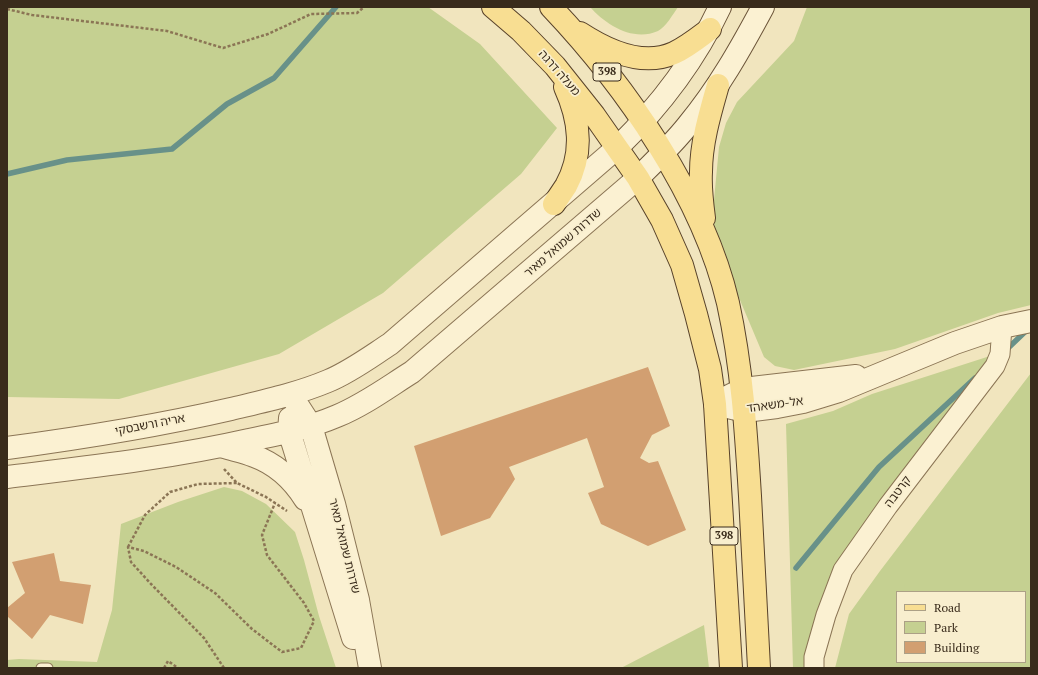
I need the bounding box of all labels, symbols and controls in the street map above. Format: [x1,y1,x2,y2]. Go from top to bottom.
street label: מעלה דרגה [535,47,583,99]
road number: 398 [593,63,621,81]
street label: שדרות שמואל מאיר [521,206,605,280]
street label: אל-משאהד [746,394,804,416]
street label: אריה ורשבסקי [114,411,186,439]
street label: קרטבה [882,473,914,511]
street label: שדרות שמואל מאיר [325,497,363,595]
road number: 398 [710,527,738,545]
legend [896,591,1026,663]
text: Road [934,600,961,615]
text: Park [934,620,958,635]
text: Building [934,640,979,655]

